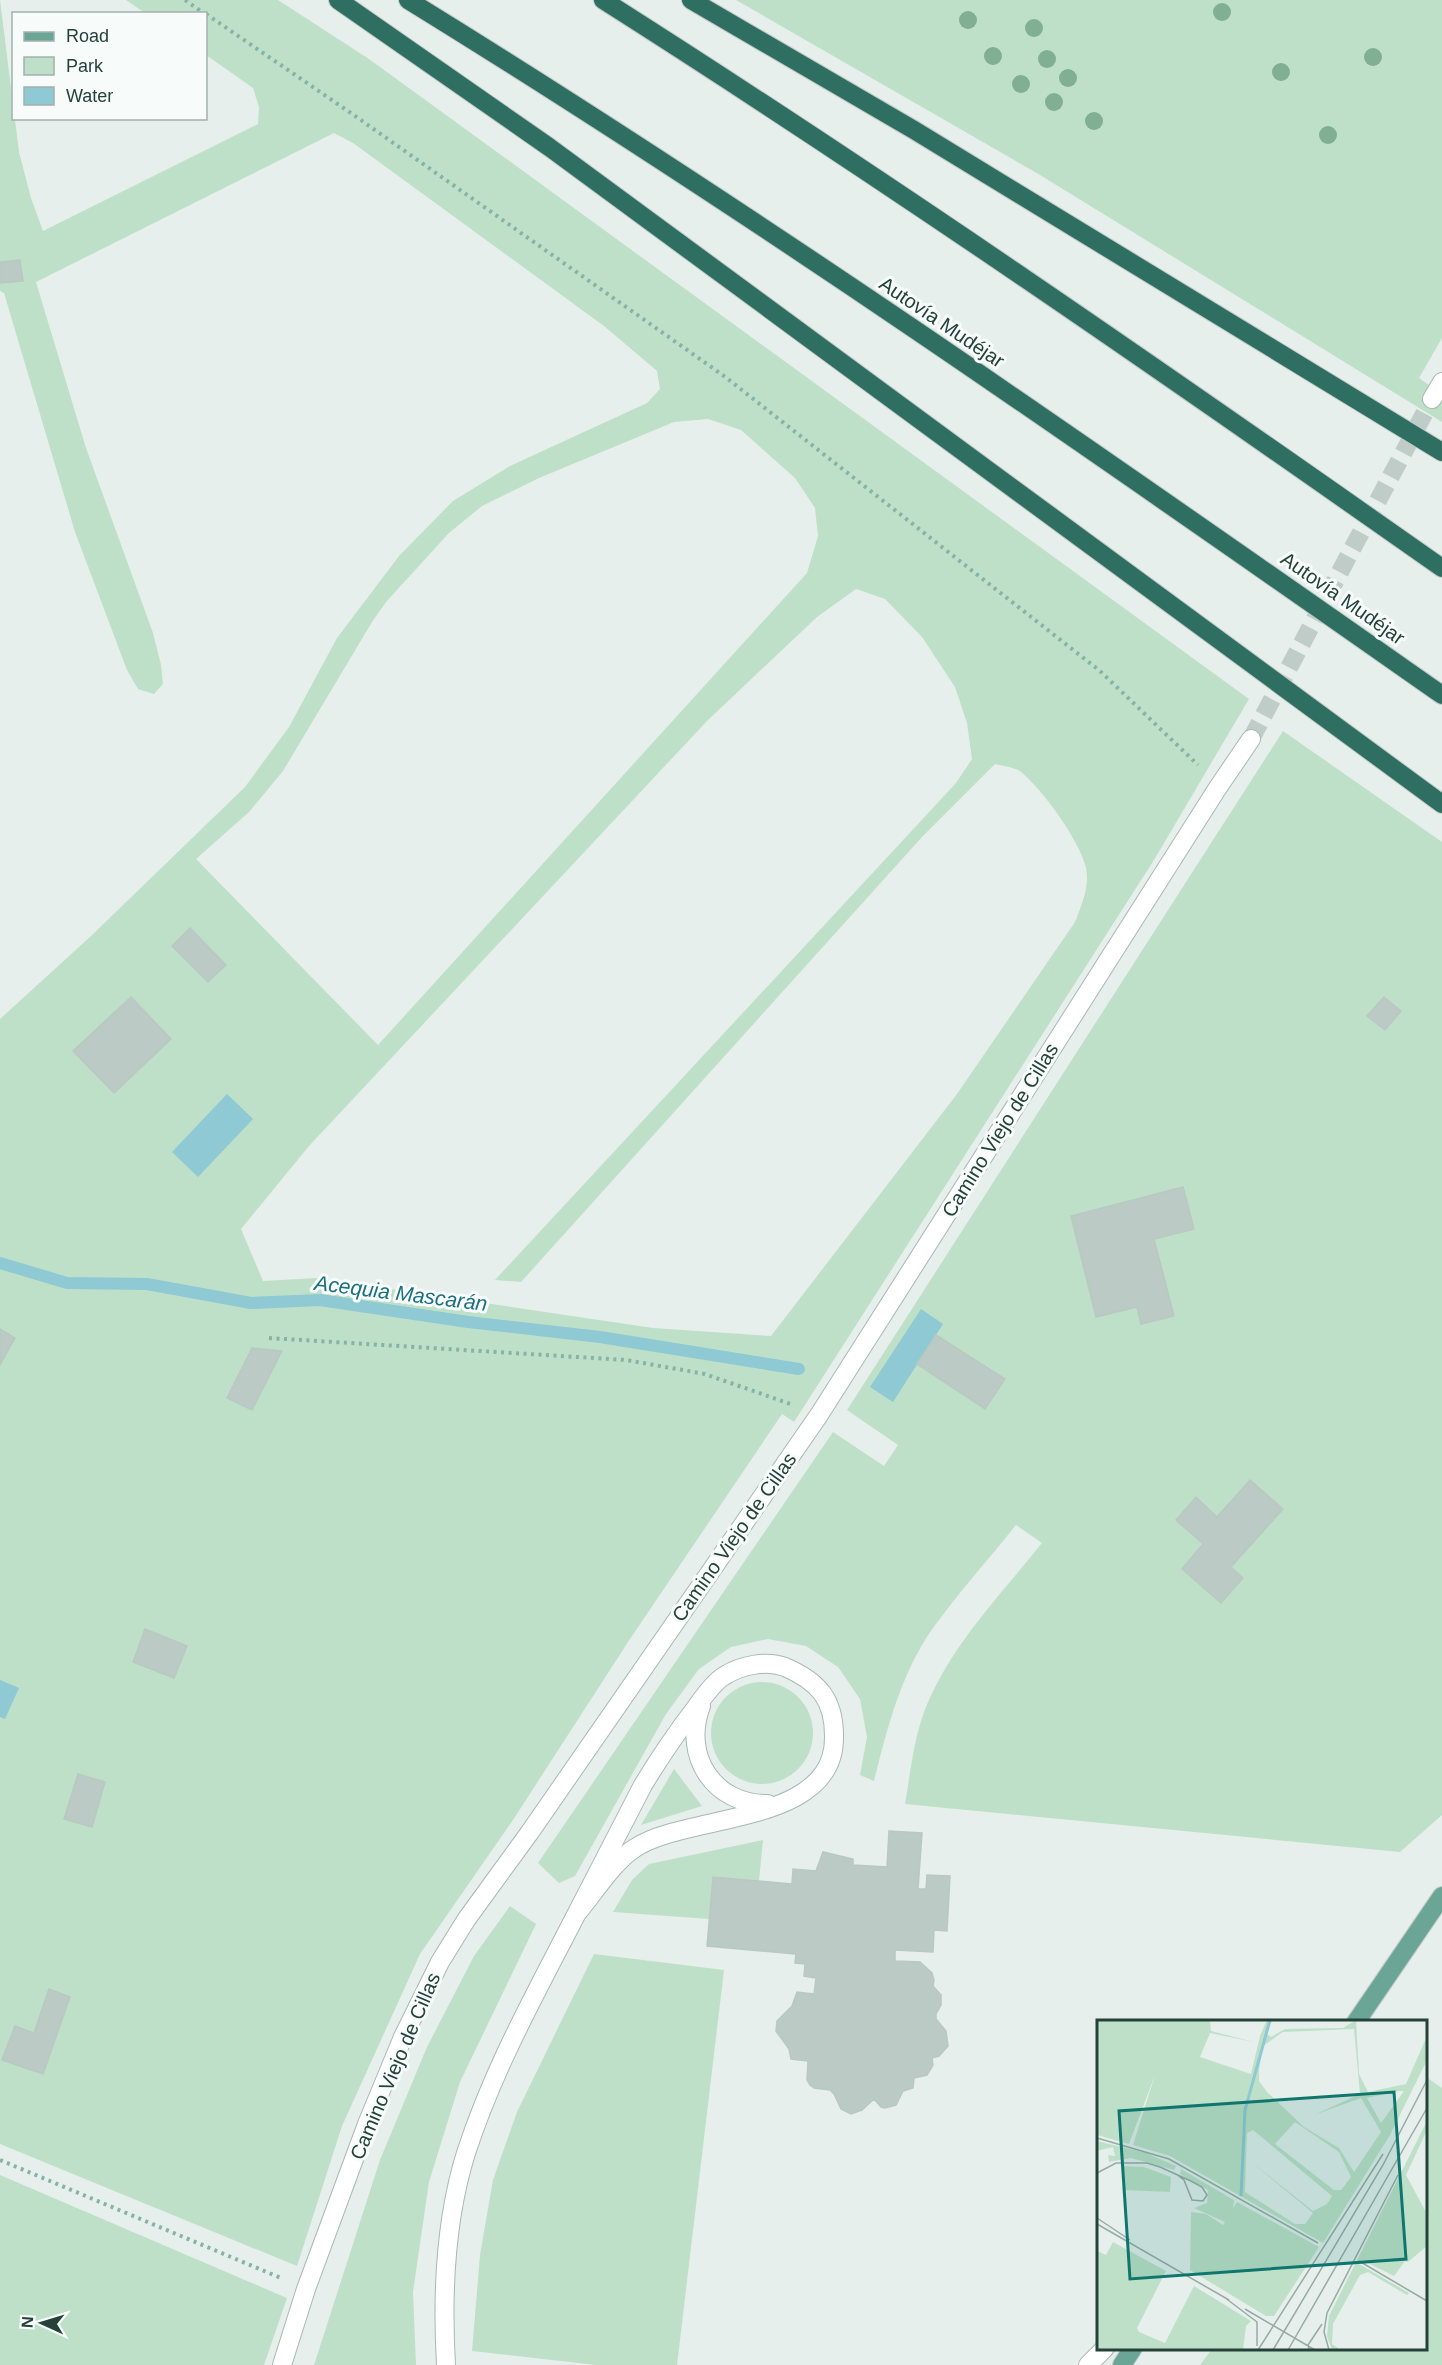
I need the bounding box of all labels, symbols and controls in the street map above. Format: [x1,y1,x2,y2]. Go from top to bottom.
legend [12,12,207,120]
text: Road [66,26,109,46]
text: Park [66,56,104,76]
text: Water [66,86,113,106]
street label: Autovía Mudéjar [875,272,1009,372]
street label: Autovía Mudéjar [1277,547,1409,649]
street label: Camino Viejo de Cillas [937,1039,1063,1221]
water label: Acequia Mascarán [311,1271,489,1315]
street label: Camino Viejo de Cillas [667,1448,801,1626]
street label: Camino Viejo de Cillas [346,1969,444,2163]
inset map [1097,2020,1427,2350]
north arrow [12,2293,72,2353]
text: N [19,2316,36,2328]

